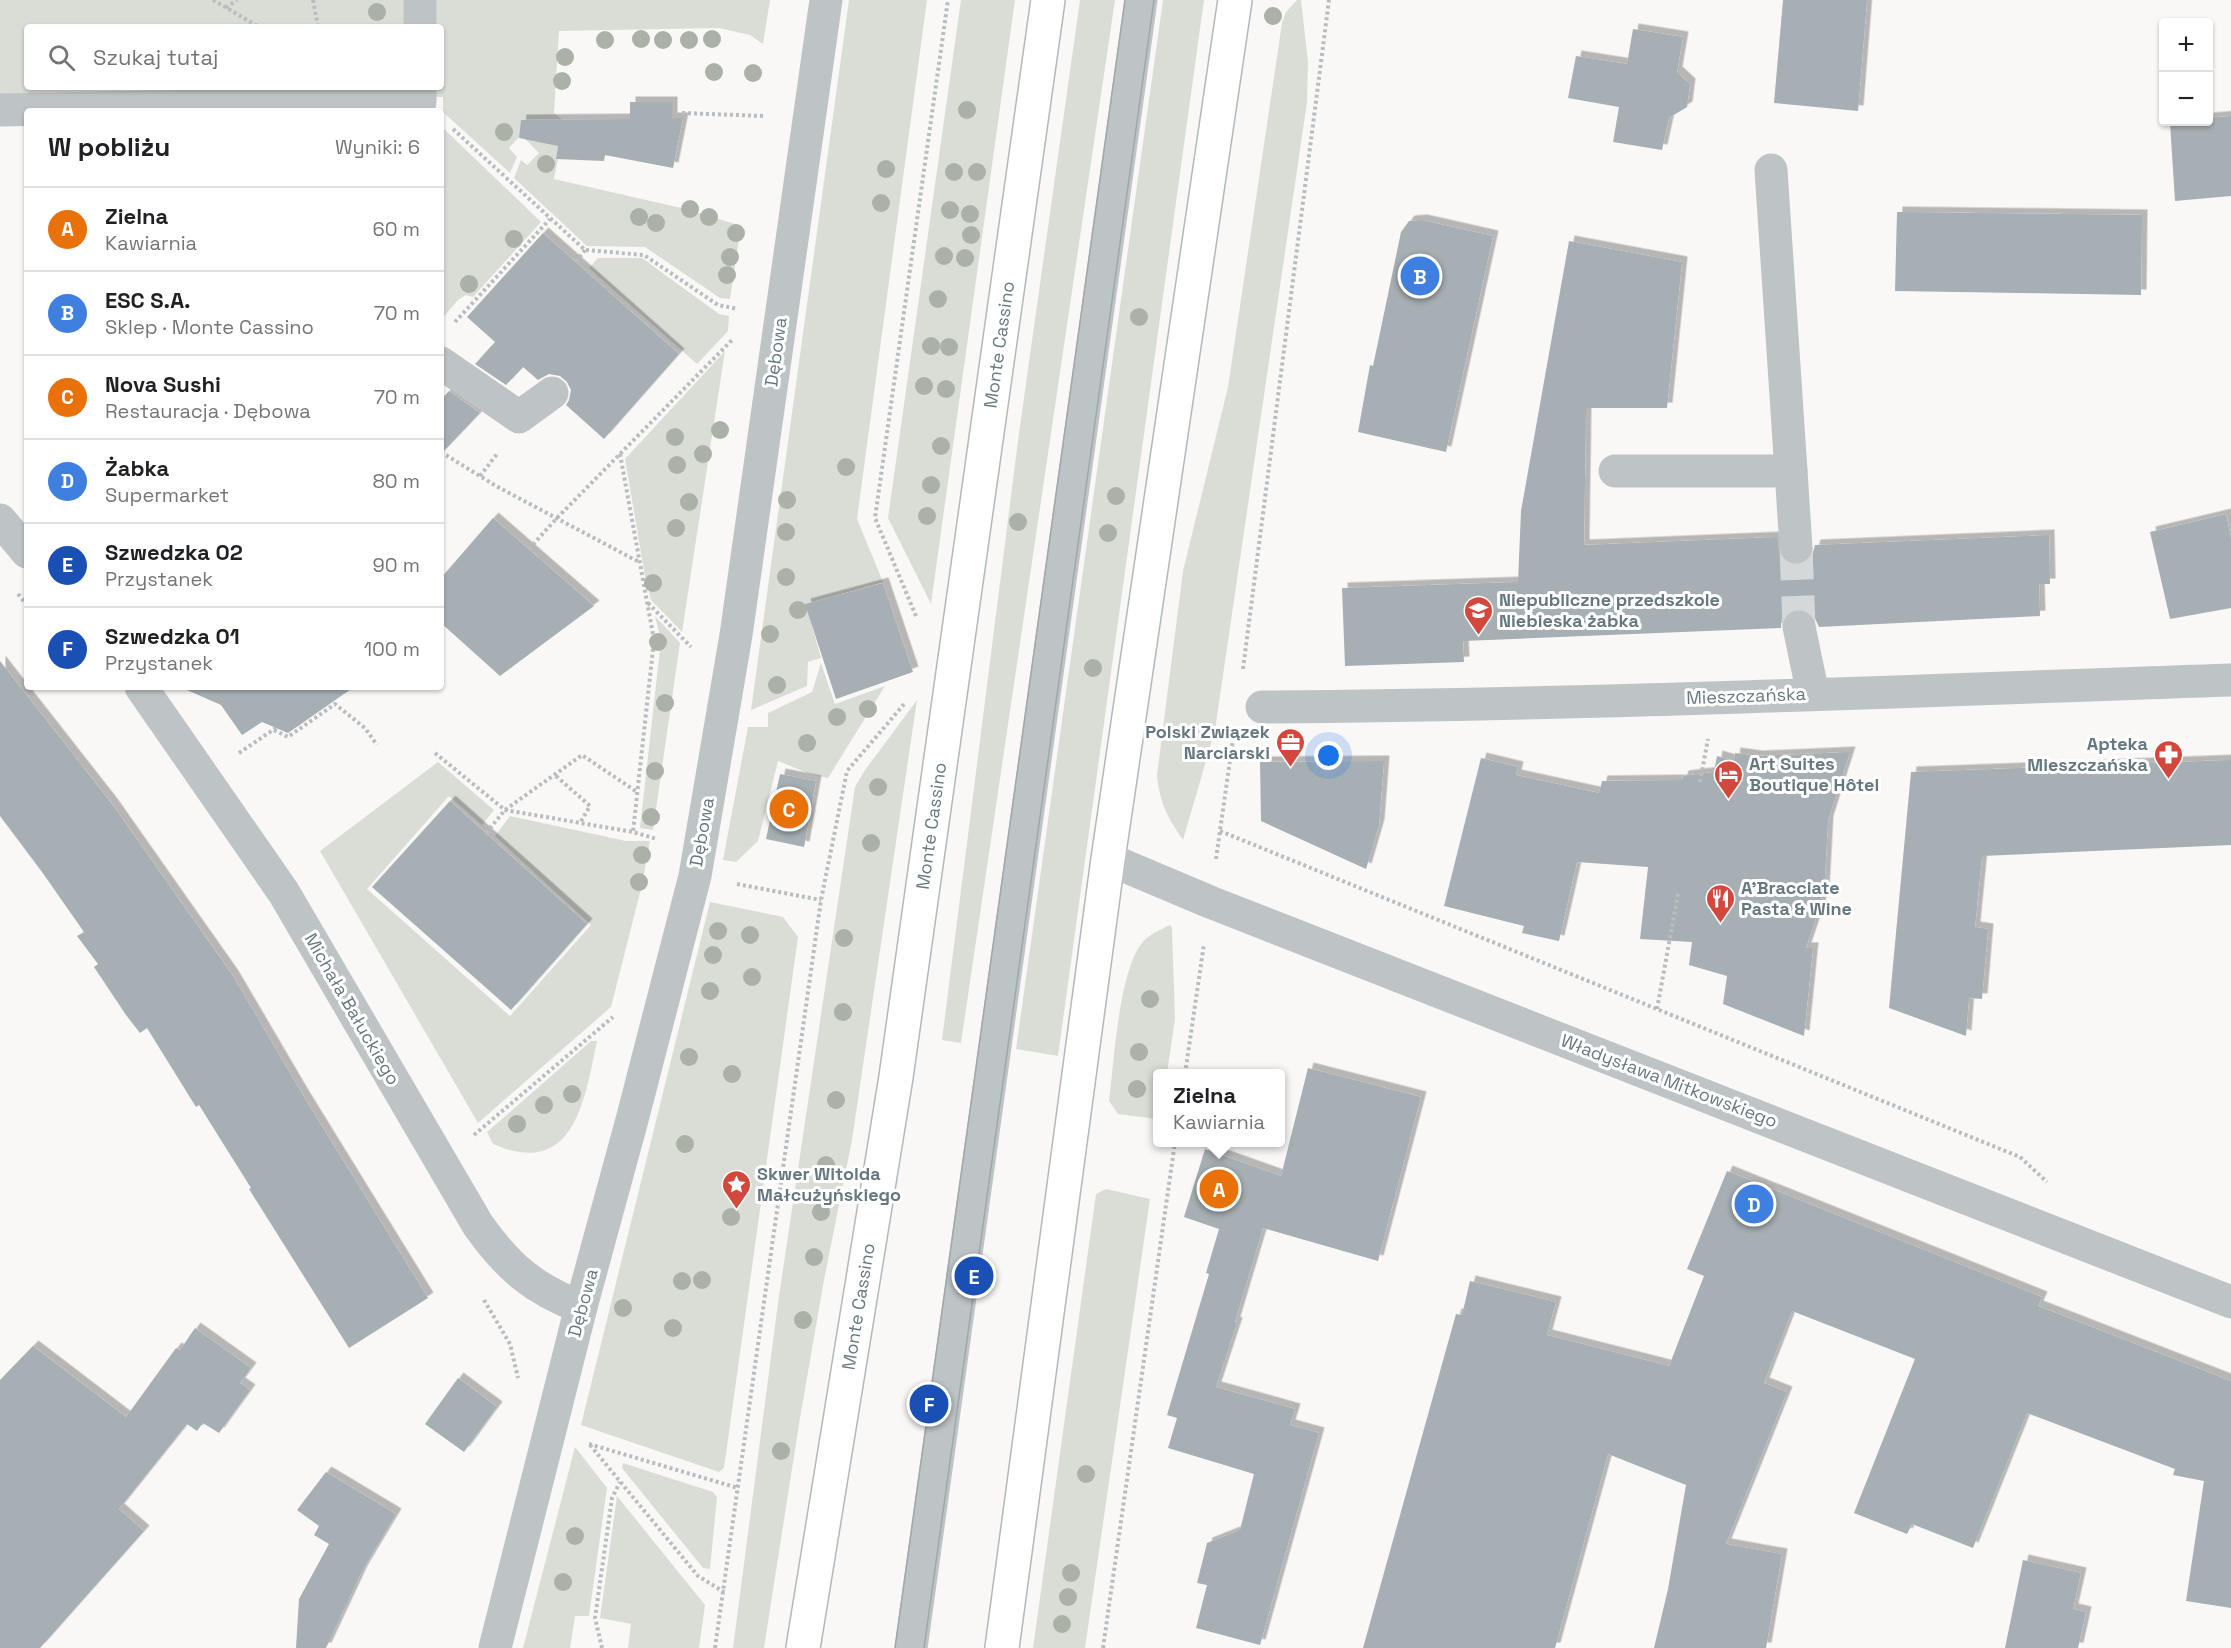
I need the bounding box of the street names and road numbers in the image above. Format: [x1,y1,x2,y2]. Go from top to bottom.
street label: Monte Cassino [978,280,1019,410]
street label: Dębowa [759,316,792,388]
street label: Mieszczańska [1686,682,1806,709]
street label: Monte Cassino [911,761,951,891]
street label: Dębowa [684,796,719,868]
street label: Michała Bałuckiego [300,929,405,1089]
street label: Władysława Mitkowskiego [1558,1029,1781,1133]
street label: Monte Cassino [836,1241,880,1372]
street label: Dębowa [562,1266,603,1340]

